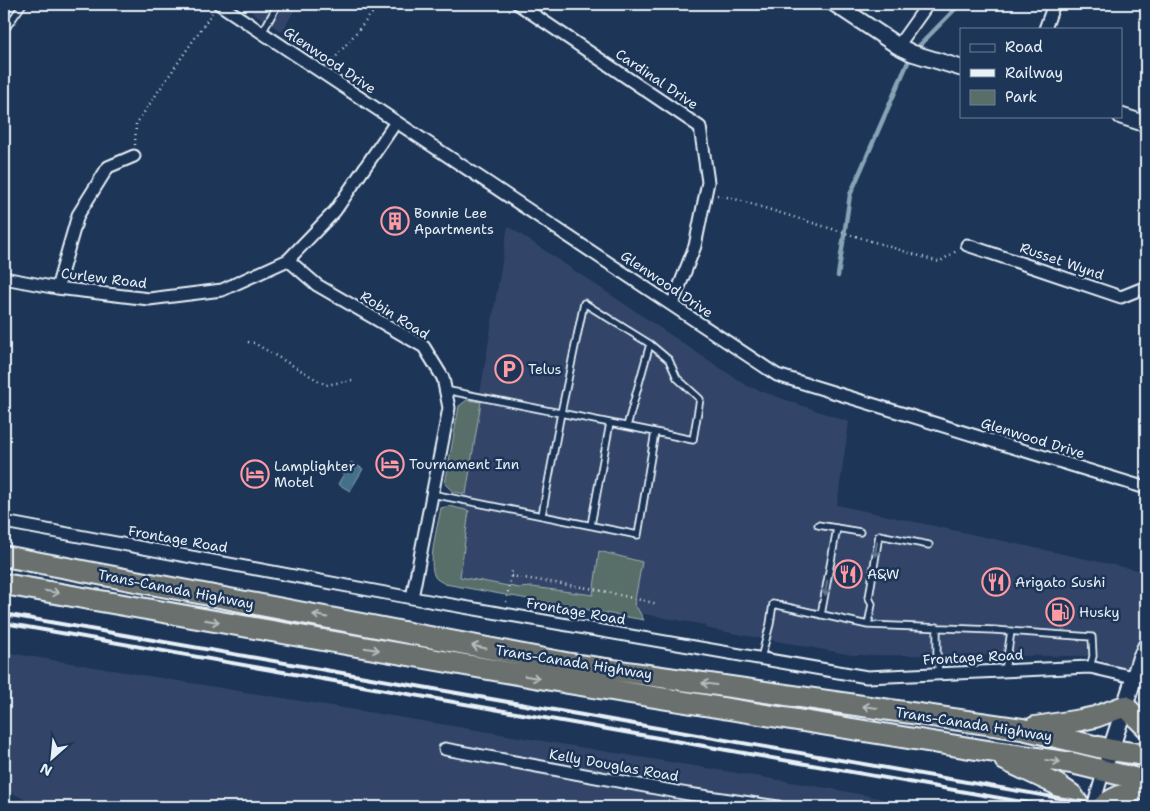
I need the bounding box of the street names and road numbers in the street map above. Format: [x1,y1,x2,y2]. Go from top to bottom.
street label: Glenwood Drive [280,22,380,98]
street label: Cardinal Drive [612,45,702,113]
street label: Russet Wynd [1018,238,1107,284]
street label: Glenwood Drive [617,246,717,322]
street label: Curlew Road [60,264,148,292]
street label: Robin Road [357,287,433,343]
street label: Glenwood Drive [979,414,1087,462]
street label: Frontage Road [127,521,229,557]
street label: Trans-Canada Highway [96,565,256,613]
street label: Frontage Road [525,593,627,629]
street label: Trans-Canada Highway [494,641,654,683]
street label: Frontage Road [922,645,1024,669]
street label: Trans-Canada Highway [894,703,1054,745]
street label: Kelly Douglas Road [548,745,680,785]

